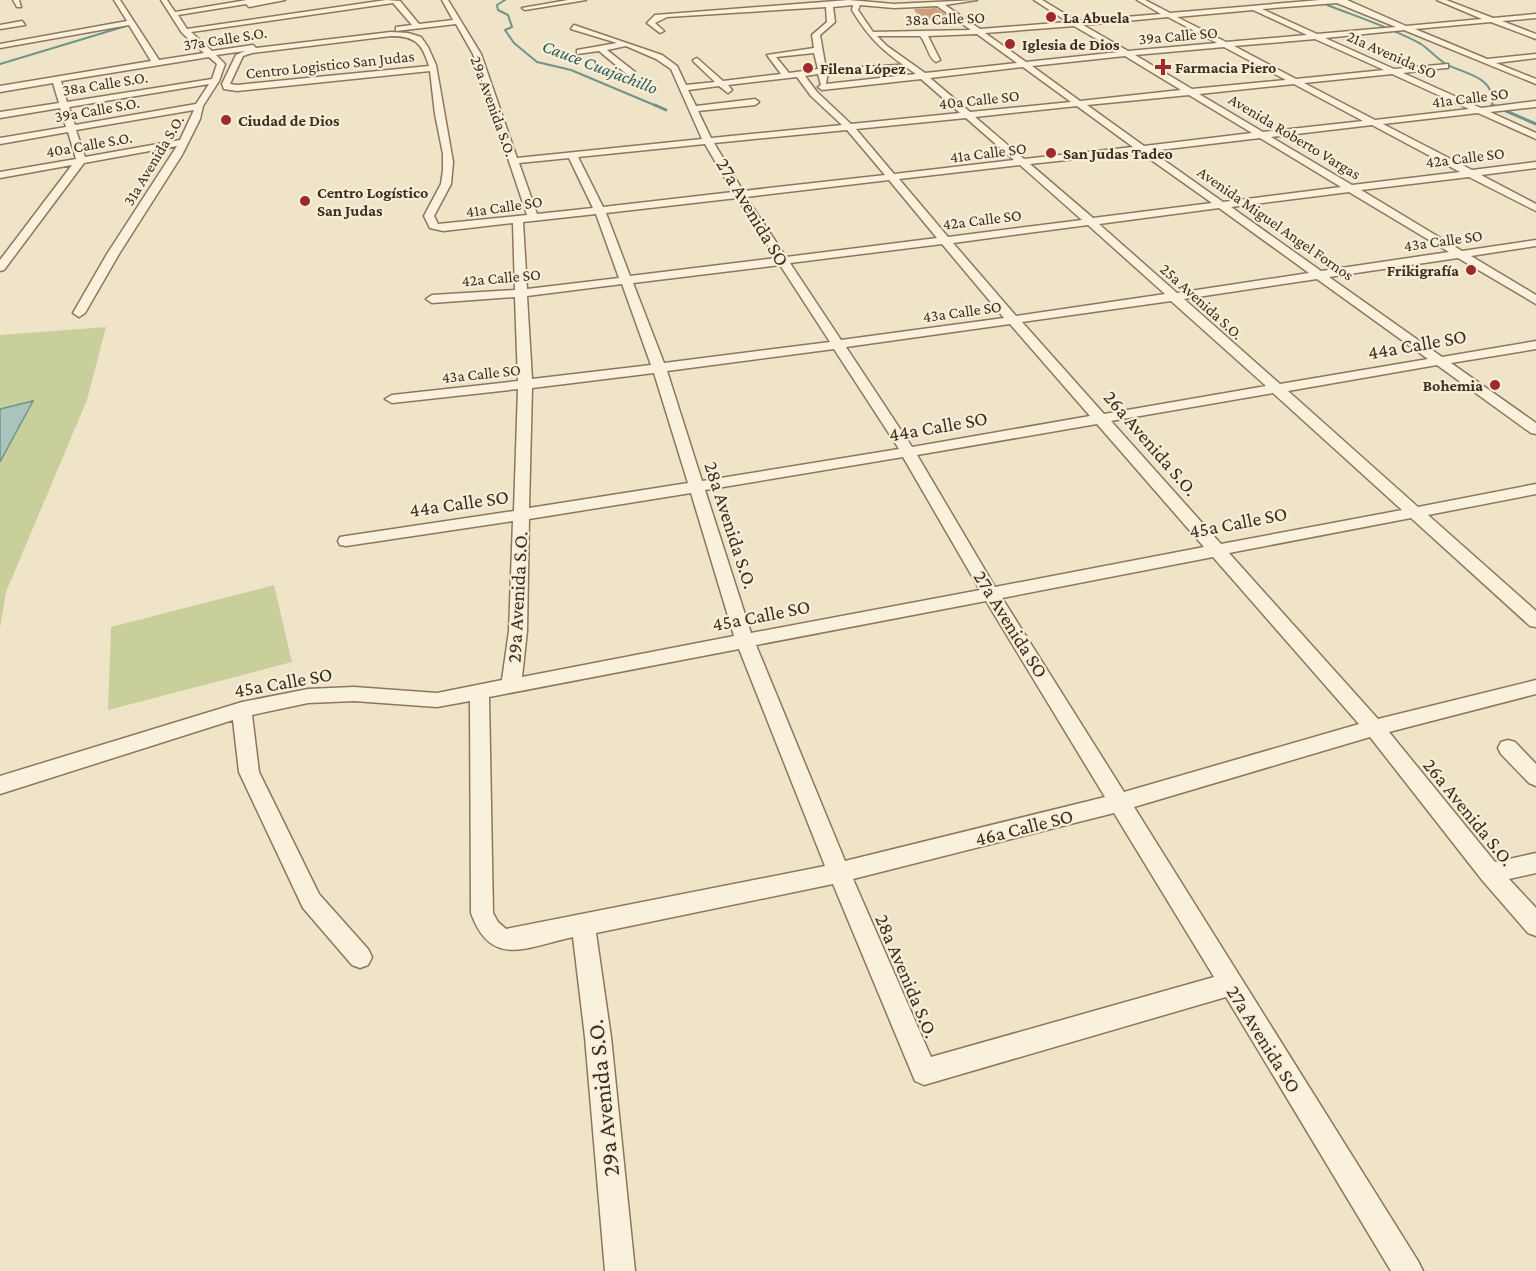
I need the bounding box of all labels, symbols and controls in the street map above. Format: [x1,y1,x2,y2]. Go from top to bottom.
street label: 38a Calle SO [905,9,985,28]
place label: La Abuela [1063,9,1130,26]
marker: La Abuela [1044,10,1058,24]
street label: 37a Calle S.O. [182,23,268,54]
street label: 39a Calle SO [1138,24,1218,47]
street label: 21a Avenida SO [1344,27,1439,82]
water label: Cauce Cuajachillo [539,36,661,99]
place label: Iglesia de Dios [1022,36,1120,53]
marker: Iglesia de Dios [1003,37,1017,51]
street label: Centro Logistico San Judas [245,47,415,83]
street label: 29a Avenida S.O. [468,54,520,159]
place label: Farmacia Piero [1175,59,1276,76]
place label: Filena López [820,60,906,77]
marker: Farmacia Piero [1156,60,1170,74]
marker: Filena López [801,61,815,75]
street label: 38a Calle S.O. [61,68,149,99]
street label: 41a Calle SO [1431,84,1509,111]
street label: 40a Calle SO [938,87,1020,112]
street label: Avenida Roberto Vargas [1225,90,1364,183]
street label: 39a Calle S.O. [53,94,141,125]
street label: 31a Avenida S.O. [120,112,187,209]
place label: Ciudad de Dios [238,112,340,129]
marker: Ciudad de Dios [219,113,233,127]
street label: 40a Calle S.O. [45,129,134,160]
street label: 41a Calle SO [949,139,1027,166]
street label: 42a Calle SO [1425,144,1506,171]
place label: San Judas Tadeo [1063,145,1173,162]
marker: San Judas Tadeo [1044,146,1058,160]
street label: 27a Avenida SO [712,154,794,270]
street label: Avenida Miguel Angel Fornos [1194,163,1357,285]
place label: Centro Logístico San Judas [317,184,428,219]
street label: 41a Calle SO [465,193,544,220]
marker: Centro Logístico San Judas [298,194,312,208]
street label: 42a Calle SO [942,206,1023,233]
street label: 43a Calle SO [1403,227,1484,254]
street label: 25a Avenida S.O. [1157,260,1246,343]
place label: Frikigrafía [1387,262,1459,279]
marker: Frikigrafía [1464,263,1478,277]
street label: 42a Calle SO [461,266,541,289]
street label: 43a Calle SO [922,298,1003,325]
street label: 44a Calle SO [1366,324,1468,364]
street label: 43a Calle SO [441,361,521,386]
place label: Bohemia [1423,377,1483,394]
marker: Bohemia [1488,378,1502,392]
street label: 26a Avenida S.O. [1099,386,1203,500]
street label: 44a Calle SO [887,406,989,446]
street label: 28a Avenida S.O. [700,459,762,591]
street label: 44a Calle SO [408,485,510,521]
street label: 45a Calle SO [1187,502,1289,542]
street label: 29a Avenida S.O. [503,531,531,663]
street label: 27a Avenida SO [969,566,1053,682]
street label: 45a Calle SO [710,595,812,635]
street label: 45a Calle SO [232,663,334,701]
street label: 26a Avenida S.O. [1419,754,1519,870]
street label: 46a Calle SO [973,804,1075,850]
street label: 28a Avenida S.O. [871,911,943,1041]
street label: 27a Avenida SO [1222,981,1306,1097]
street label: 29a Avenida S.O. [581,1018,624,1178]

